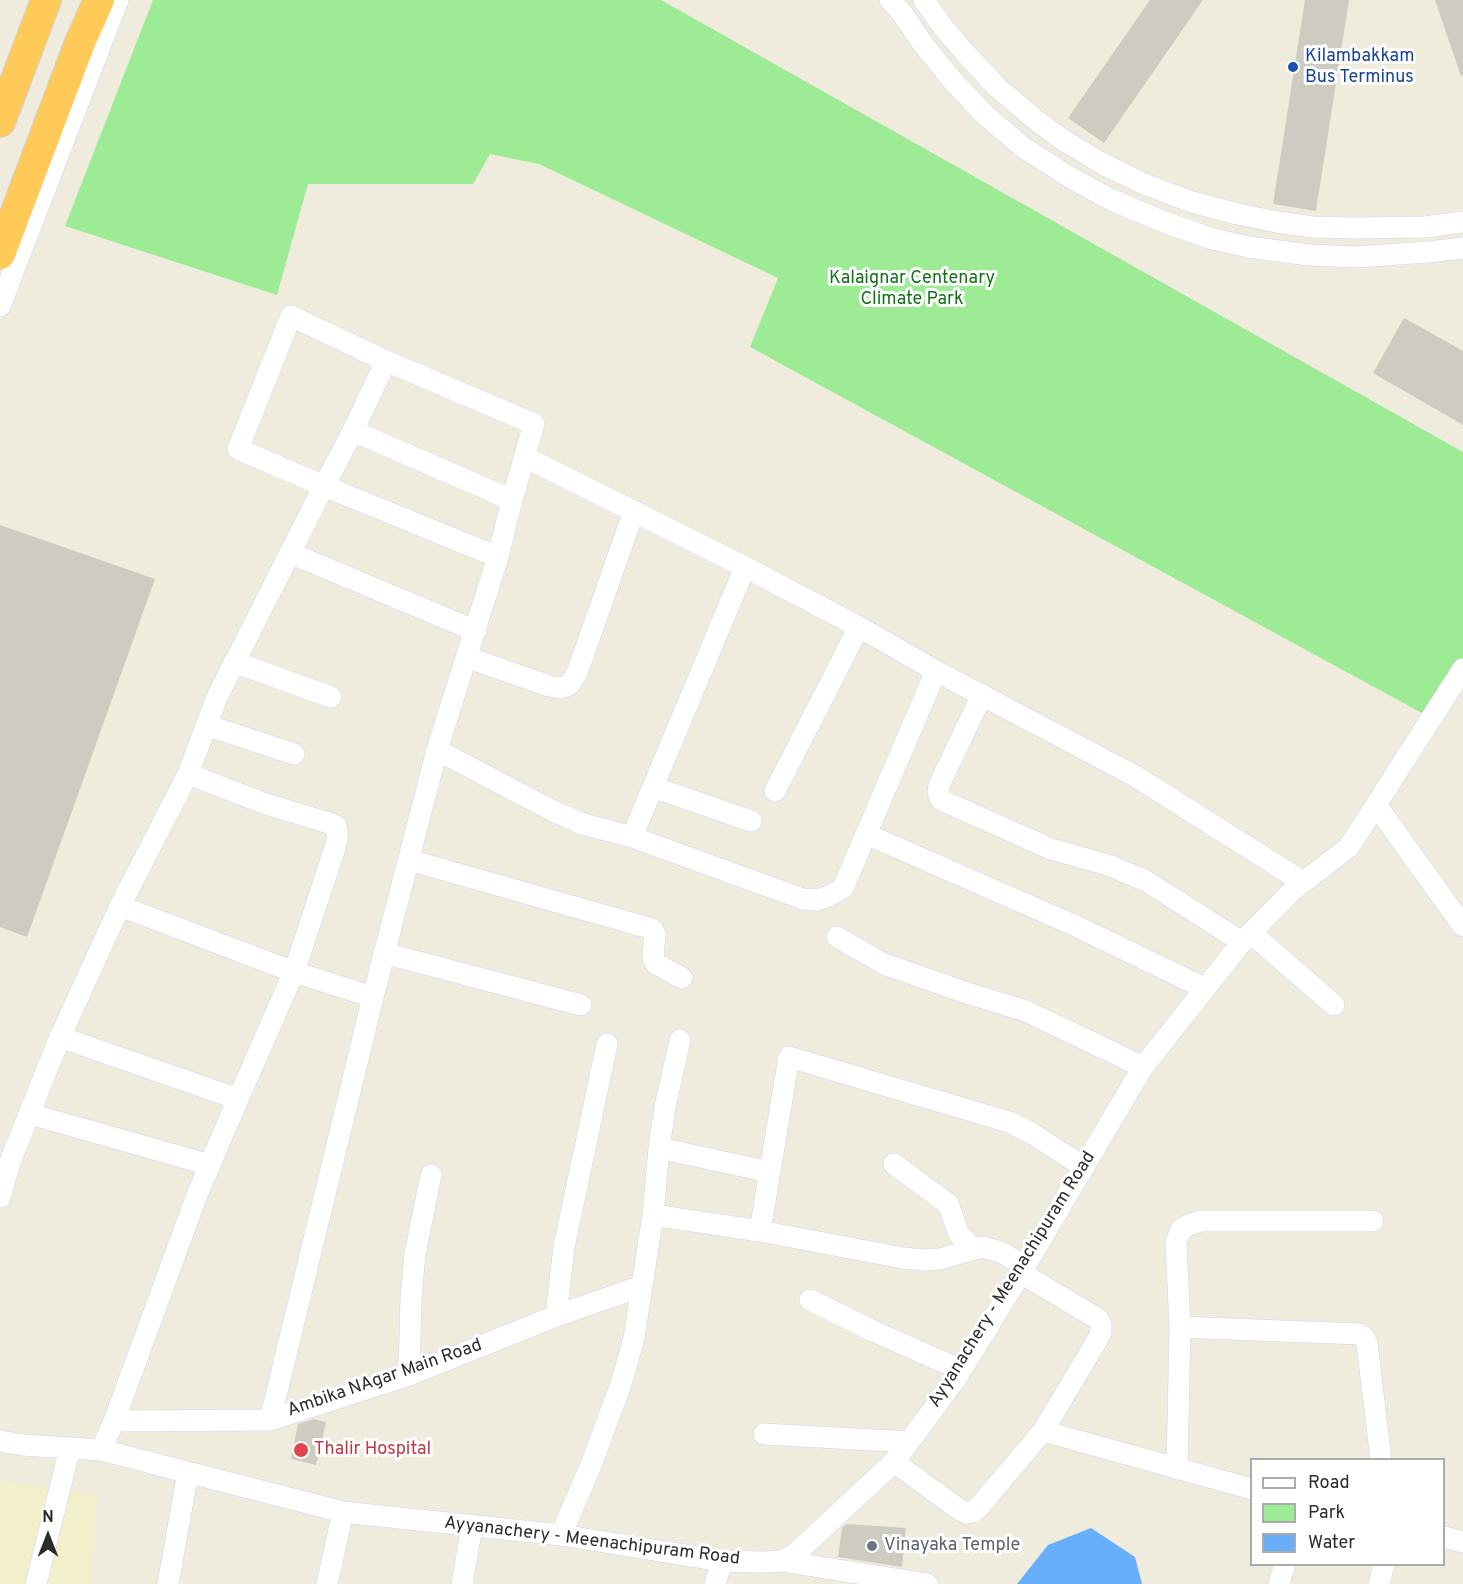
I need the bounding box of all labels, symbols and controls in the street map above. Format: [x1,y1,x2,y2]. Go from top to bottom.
place label: Kilambakkam Bus Terminus [1305,46,1415,88]
marker: Kilambakkam Bus Terminus [1286,60,1300,74]
park label: Kalaignar Centenary Climate Park [829,268,995,310]
street label: Ayyanachery - Meenachipuram Road [925,1148,1101,1412]
street label: Ambika NAgar Main Road [285,1335,485,1423]
place label: Thalir Hospital [314,1439,431,1461]
marker: Thalir Hospital [292,1441,310,1459]
legend [1250,1458,1445,1566]
text: Road [1308,1472,1350,1495]
text: Park [1308,1502,1345,1525]
north arrow [18,1506,78,1566]
text: N [42,1508,54,1528]
street label: Ayyanachery - Meenachipuram Road [443,1513,741,1571]
text: Water [1308,1532,1355,1555]
place label: Vinayaka Temple [884,1535,1020,1557]
marker: Vinayaka Temple [865,1539,879,1553]

